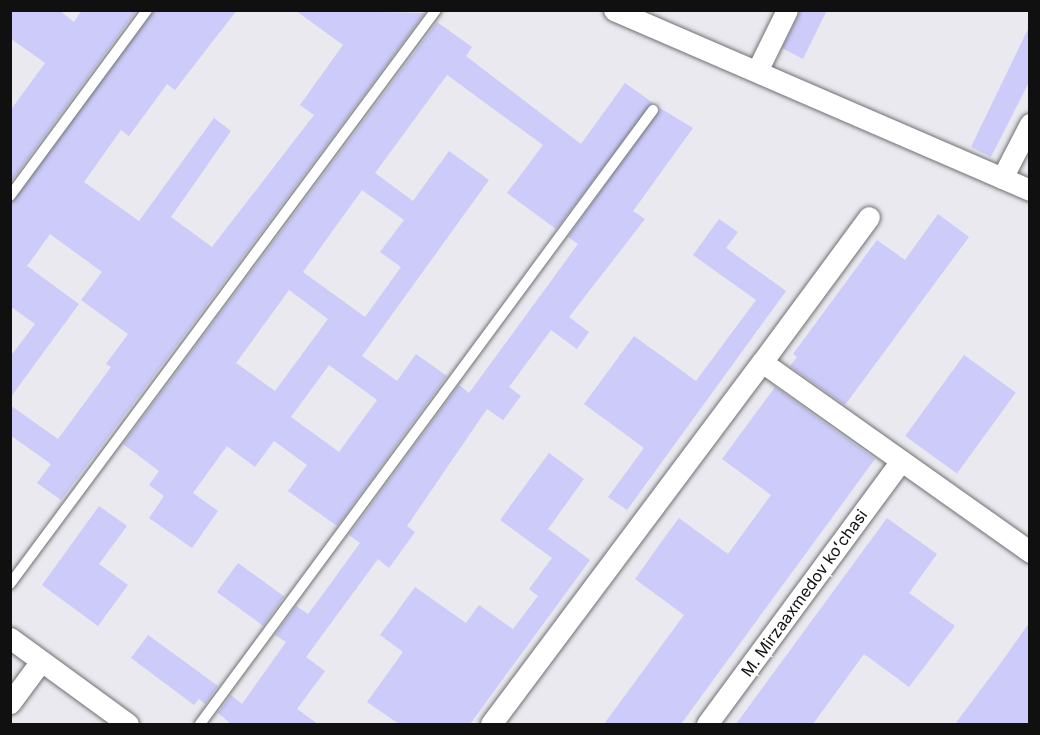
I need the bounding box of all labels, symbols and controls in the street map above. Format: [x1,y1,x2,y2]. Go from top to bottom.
street label: M. Mirzaaxmedov koʻchasi [737,506,871,680]

